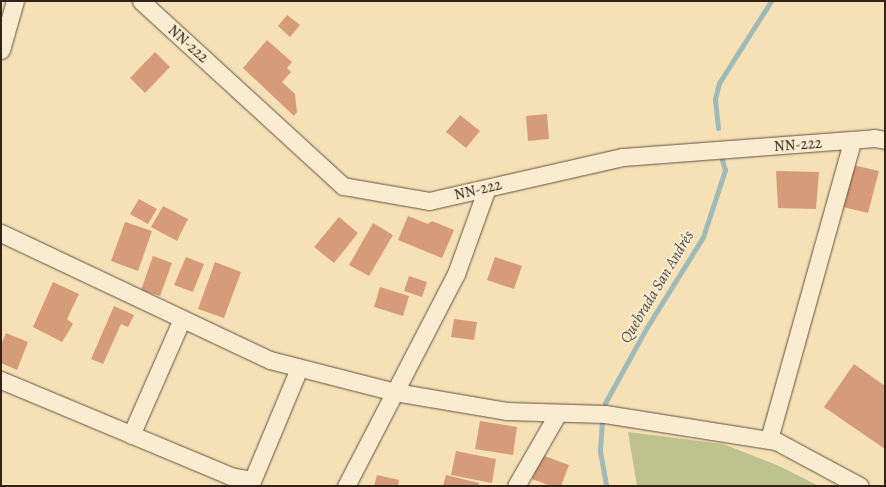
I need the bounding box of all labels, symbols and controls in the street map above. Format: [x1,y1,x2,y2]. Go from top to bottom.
street label: NN-222 [164,21,212,67]
street label: NN-222 [773,134,823,156]
street label: NN-222 [452,176,504,204]
water label: Quebrada San Andrés [616,227,698,347]

